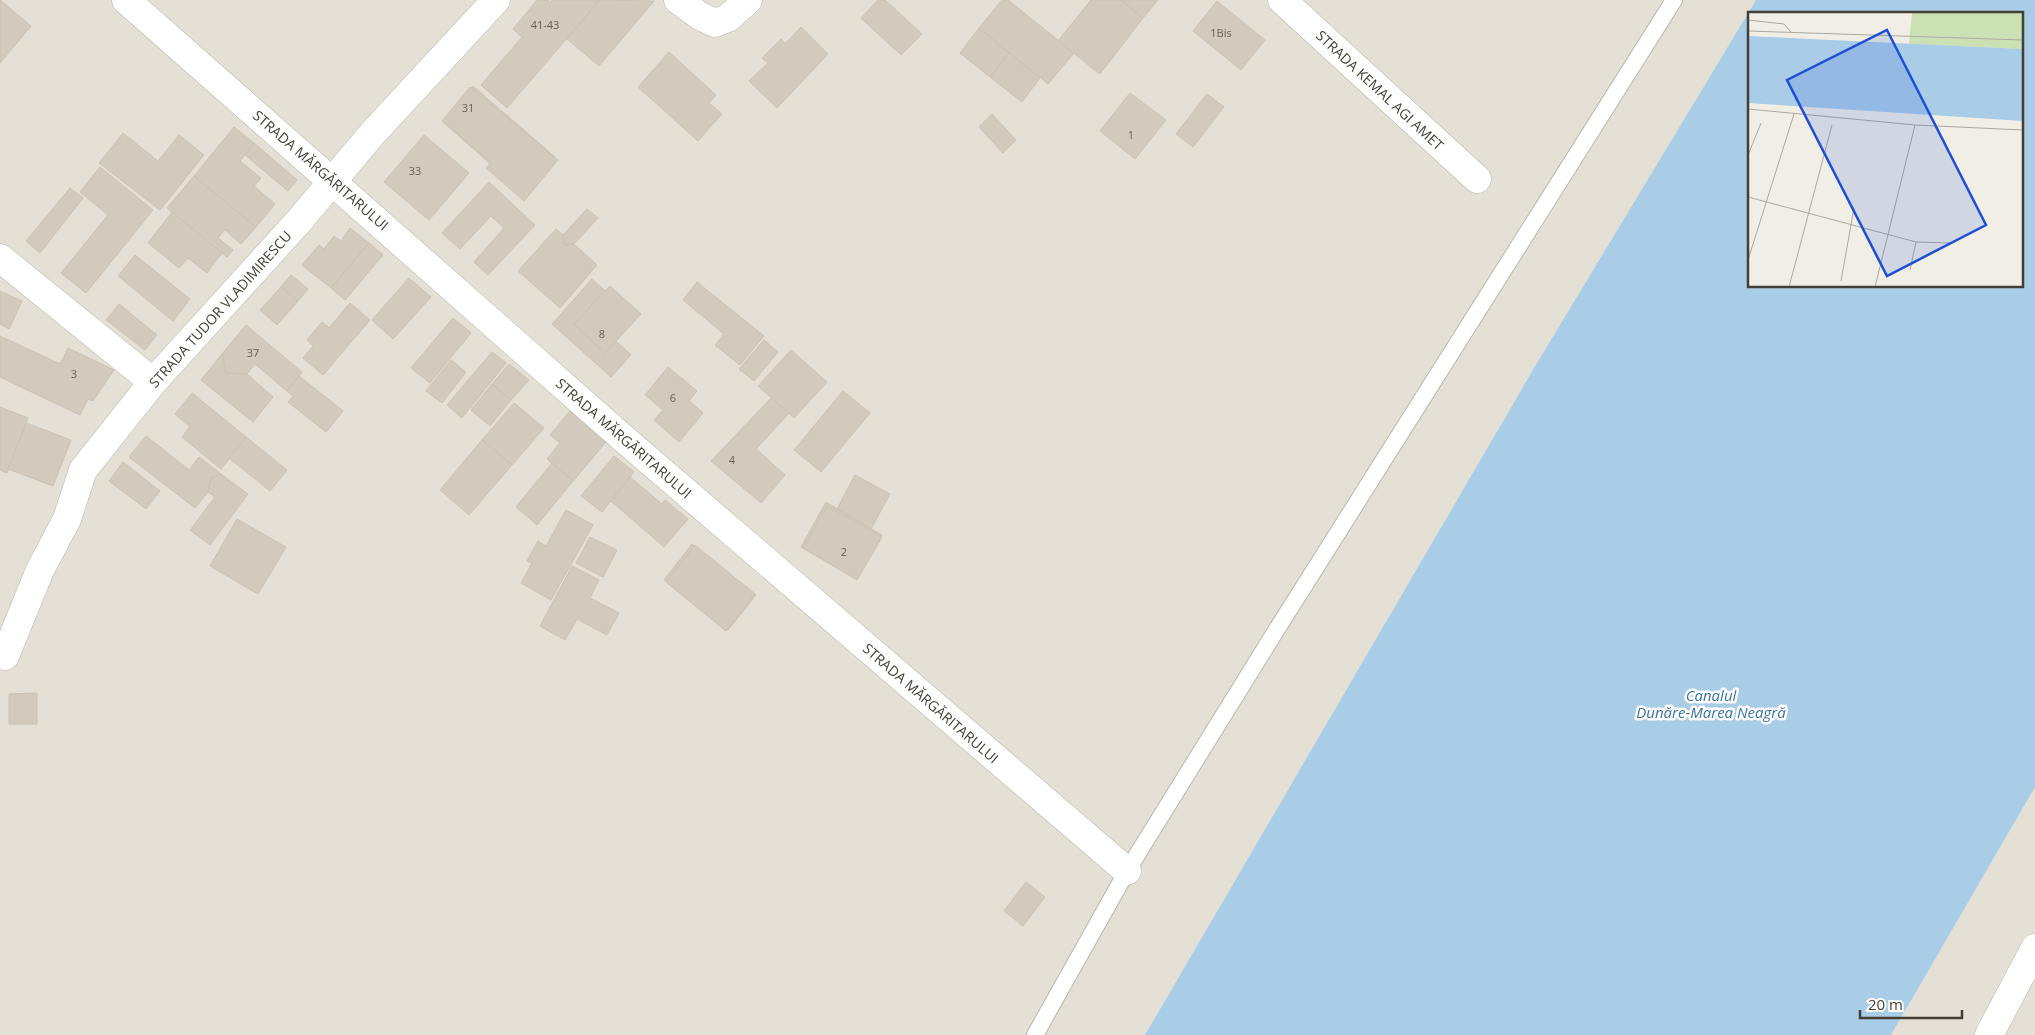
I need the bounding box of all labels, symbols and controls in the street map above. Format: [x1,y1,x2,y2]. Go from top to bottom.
inset map [1748,12,2022,288]
house number: 41-43 [531,17,559,32]
house number: 1Bis [1210,25,1232,40]
street label: STRADA KEMAL AGI AMET [1312,26,1448,154]
house number: 31 [462,100,474,115]
street label: STRADA MĂRGĂRITARULUI [249,106,393,234]
house number: 1 [1128,127,1134,142]
house number: 33 [409,163,421,178]
street label: STRADA TUDOR VLADIMIRESCU [144,226,296,392]
house number: 8 [599,326,605,341]
house number: 37 [247,345,259,360]
house number: 3 [71,366,77,381]
street label: STRADA MĂRGĂRITARULUI [552,374,696,502]
house number: 6 [670,390,676,405]
house number: 4 [729,452,736,467]
house number: 2 [841,544,847,559]
street label: STRADA MĂRGĂRITARULUI [859,639,1003,767]
water label: Canalul Dunăre-Marea Neagră [1636,685,1786,722]
scale bar [1860,988,1962,1020]
text: 20 m [1868,994,1903,1014]

